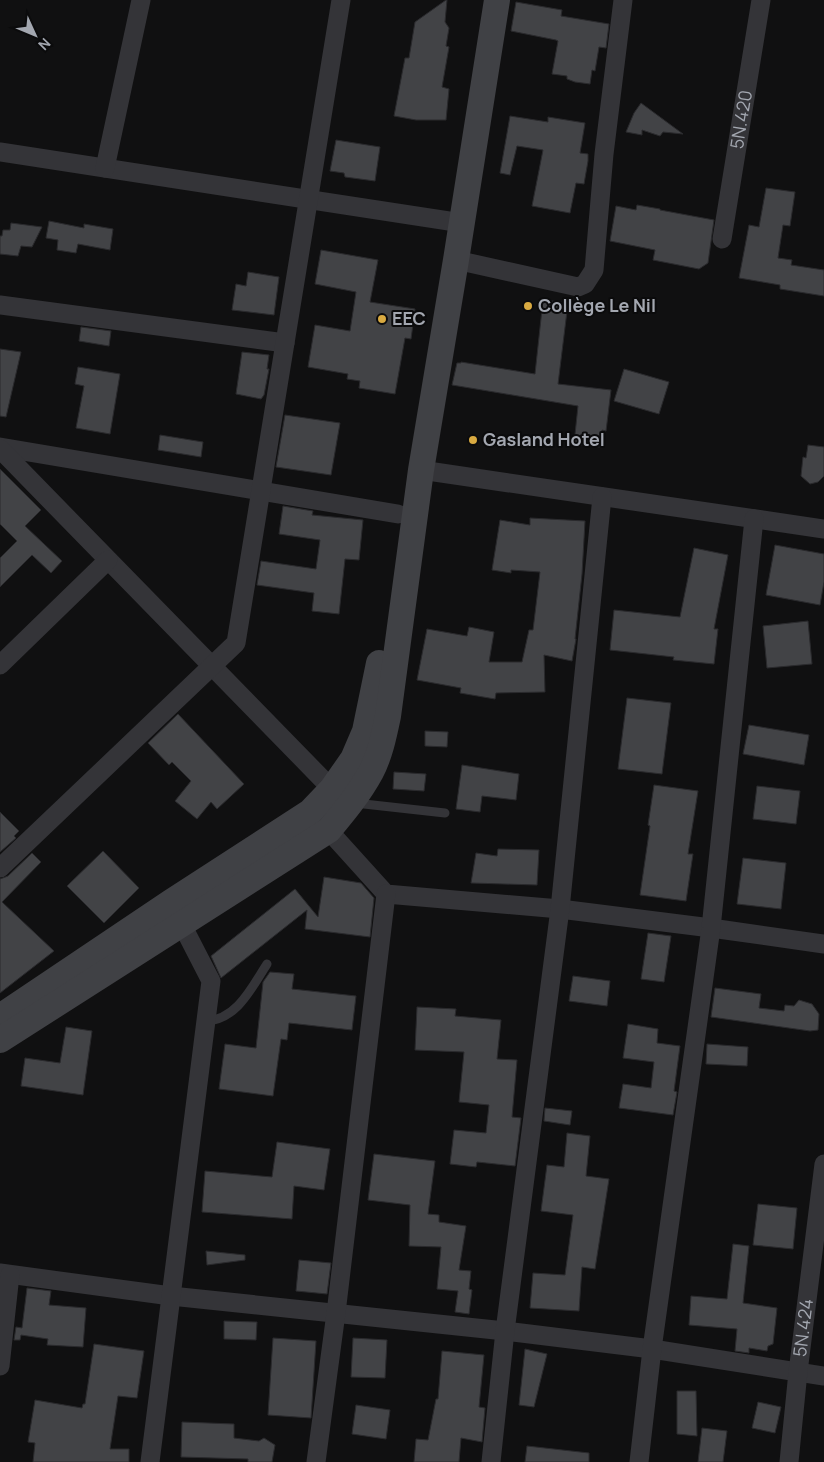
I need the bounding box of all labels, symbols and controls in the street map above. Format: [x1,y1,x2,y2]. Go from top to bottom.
north arrow [10,10,60,60]
text: N [34,34,55,55]
street label: 5N.420 [724,88,757,151]
place label: Collège Le Nil [538,293,656,317]
marker: Collège Le Nil [522,300,534,312]
place label: EEC [392,306,426,330]
marker: EEC [376,313,388,325]
place label: Gasland Hotel [483,427,605,451]
marker: Gasland Hotel [467,434,479,446]
street label: 5N.424 [787,1297,818,1358]

